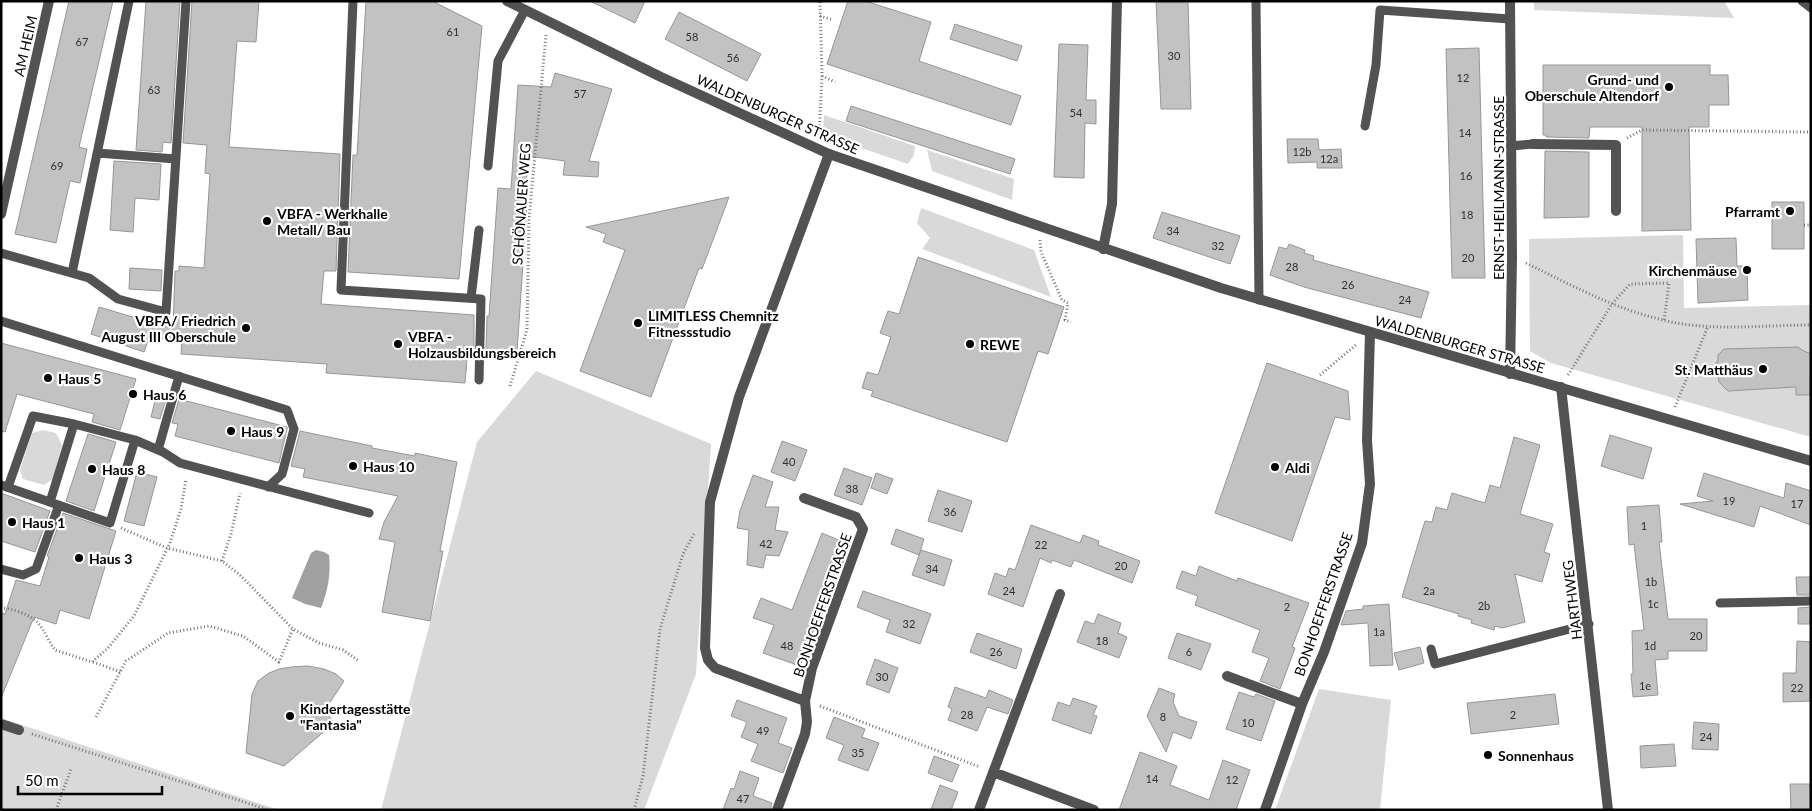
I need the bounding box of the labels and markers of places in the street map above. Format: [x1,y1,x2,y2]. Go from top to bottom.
place label: Grund- und Oberschule Altendorf [1525,71,1659,104]
marker: Grund- und Oberschule Altendorf [1663,81,1675,93]
place label: Pfarramt [1725,203,1781,220]
place label: VBFA - Werkhalle Metall/ Bau [276,205,388,238]
marker: Pfarramt [1784,205,1796,217]
marker: VBFA - Werkhalle Metall/ Bau [261,215,273,227]
place label: Kirchenmäuse [1648,262,1738,279]
marker: Kirchenmäuse [1741,264,1753,276]
place label: LIMITLESS Chemnitz Fitnessstudio [648,307,779,340]
place label: VBFA/ Friedrich August III Oberschule [100,312,237,345]
marker: LIMITLESS Chemnitz Fitnessstudio [632,317,644,329]
marker: VBFA/ Friedrich August III Oberschule [240,322,252,334]
place label: VBFA - Holzausbildungsbereich [407,328,556,361]
place label: REWE [980,336,1020,353]
marker: VBFA - Holzausbildungsbereich [392,338,404,350]
marker: REWE [964,338,976,350]
place label: St. Matthäus [1675,361,1753,378]
marker: St. Matthäus [1757,363,1769,375]
place label: Haus 5 [58,370,101,387]
marker: Haus 5 [42,372,54,384]
place label: Haus 6 [143,386,186,403]
marker: Haus 6 [127,388,139,400]
place label: Haus 9 [241,423,284,440]
marker: Haus 9 [225,425,237,437]
place label: Haus 10 [363,458,414,475]
place label: Aldi [1284,459,1310,476]
marker: Haus 10 [347,460,359,472]
place label: Haus 8 [102,461,145,478]
marker: Aldi [1269,461,1281,473]
marker: Haus 8 [86,463,98,475]
place label: Haus 1 [22,514,65,531]
marker: Haus 1 [6,516,18,528]
place label: Haus 3 [89,550,132,567]
marker: Haus 3 [73,552,85,564]
place label: Kindertagesstätte "Fantasia" [300,700,411,733]
marker: Kindertagesstätte "Fantasia" [284,710,296,722]
place label: Sonnenhaus [1498,747,1574,764]
marker: Sonnenhaus [1482,749,1494,761]

